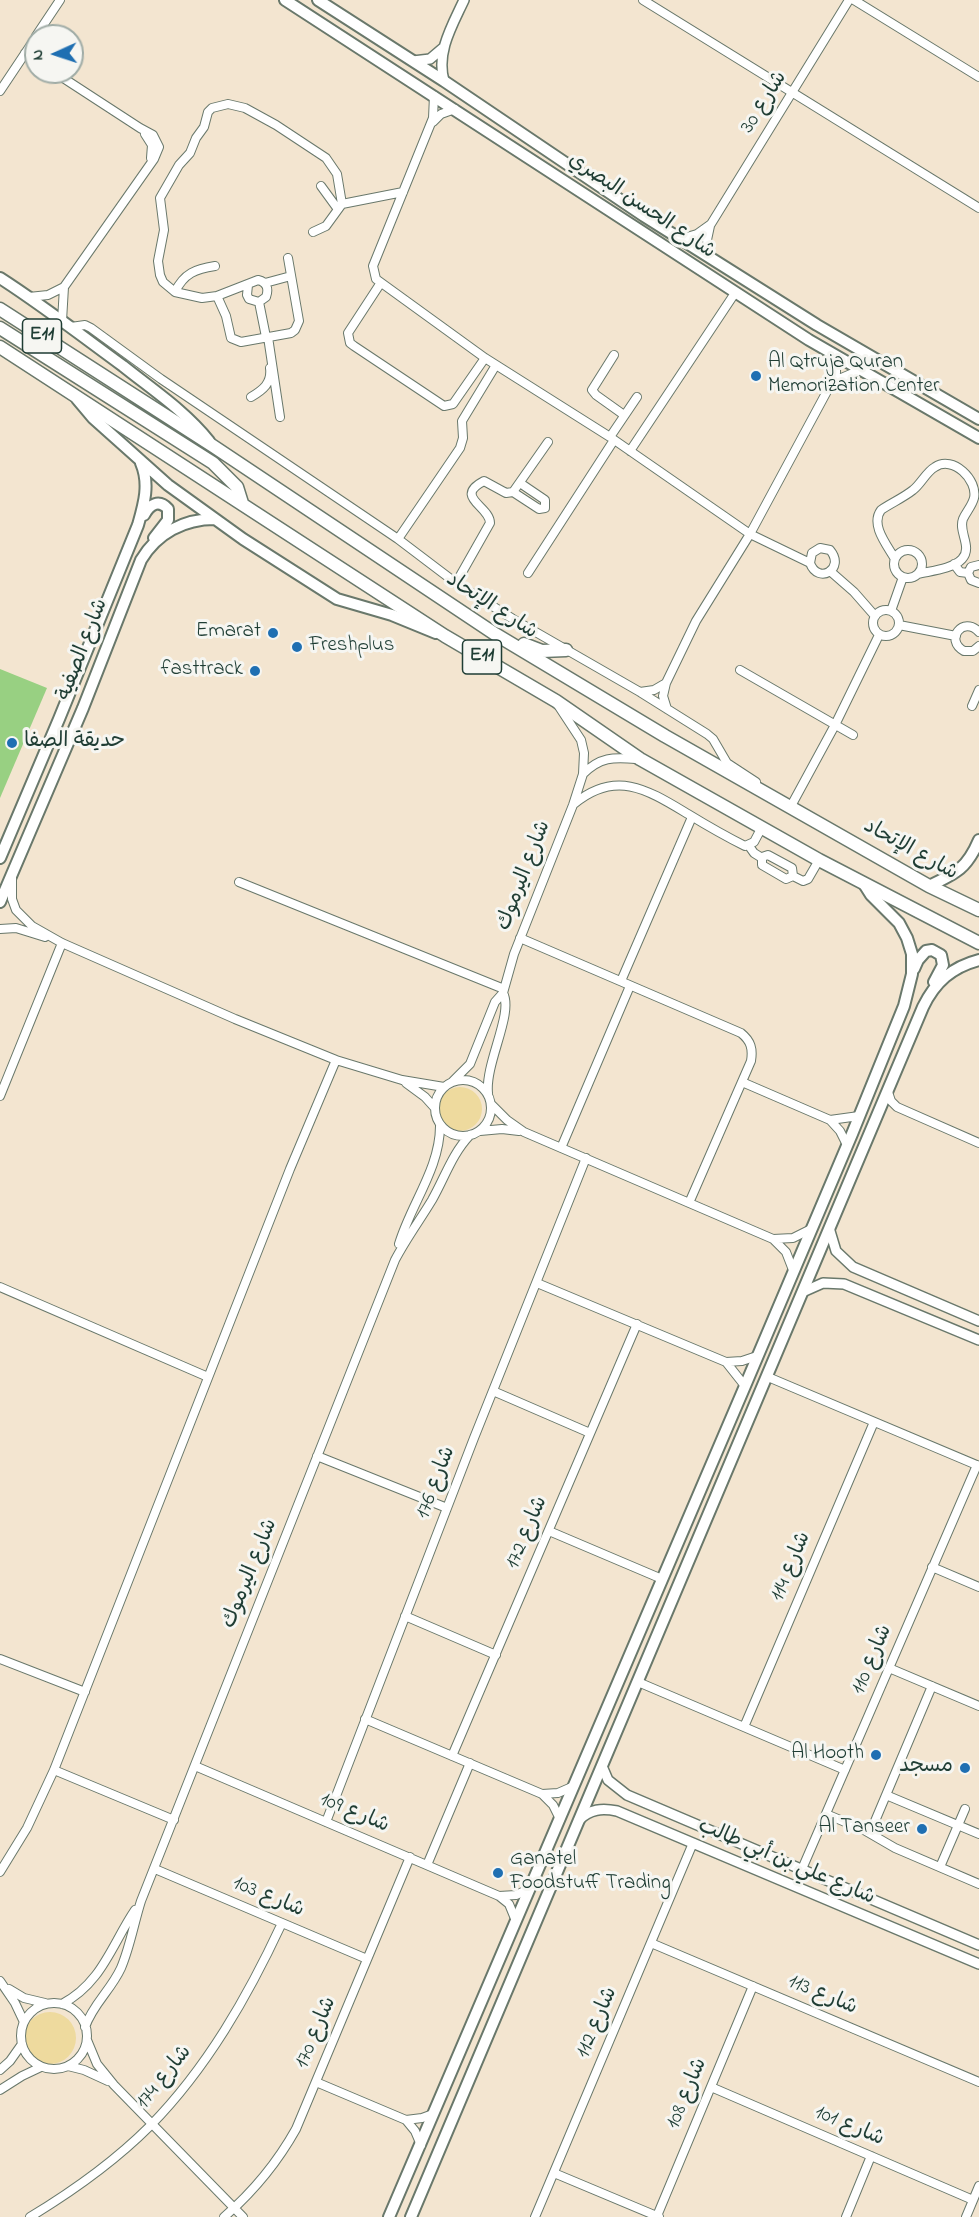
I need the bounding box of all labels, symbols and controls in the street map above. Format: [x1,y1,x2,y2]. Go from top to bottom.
north arrow [24,24,84,84]
text: N [26,49,50,61]
street label: شارع 30 [736,67,794,139]
street label: شارع الحسن البصري [563,148,719,266]
road number: E11 [22,319,62,353]
place label: Al Qtruja Quran Memorization Center [768,351,939,401]
marker: Al Qtruja Quran Memorization Center [749,369,763,383]
street label: شارع الإتحاد [441,568,541,646]
street label: شارع الصفية [53,596,115,704]
place label: Emarat [196,620,261,646]
marker: Emarat [266,626,280,640]
place label: Freshplus [309,634,394,660]
marker: Freshplus [290,640,304,654]
road number: E11 [462,640,502,674]
place label: fasttrack [161,658,243,684]
marker: fasttrack [248,664,262,678]
place label: حديقة الصفا [24,730,125,756]
marker: حديقة الصفا [5,736,19,750]
street label: شارع الإتحاد [858,815,962,887]
street label: شارع اليرموك [493,818,557,934]
street label: شارع 176 [412,1443,462,1523]
street label: شارع 172 [501,1493,555,1573]
street label: شارع اليرموك [218,1516,284,1632]
street label: شارع 114 [766,1529,818,1605]
street label: شارع 110 [847,1621,899,1699]
place label: Al Hooth [791,1742,864,1768]
marker: Al Hooth [869,1748,883,1762]
place label: مسجد [899,1755,953,1781]
marker: مسجد [958,1761,972,1775]
street label: شارع 109 [316,1788,392,1840]
street label: شارع علي بن أبي طالب [694,1814,878,1912]
place label: Al Tanseer [819,1816,910,1842]
marker: Al Tanseer [915,1822,929,1836]
place label: Ganatel Foodstuff Trading [510,1848,671,1898]
marker: Ganatel Foodstuff Trading [491,1866,505,1880]
street label: شارع 103 [229,1872,307,1924]
street label: شارع 113 [784,1970,860,2022]
street label: شارع 112 [572,1984,624,2062]
street label: شارع 170 [291,1994,343,2072]
street label: شارع 174 [132,2041,198,2115]
street label: شارع 108 [662,2055,714,2133]
street label: شارع 101 [810,2101,888,2153]

